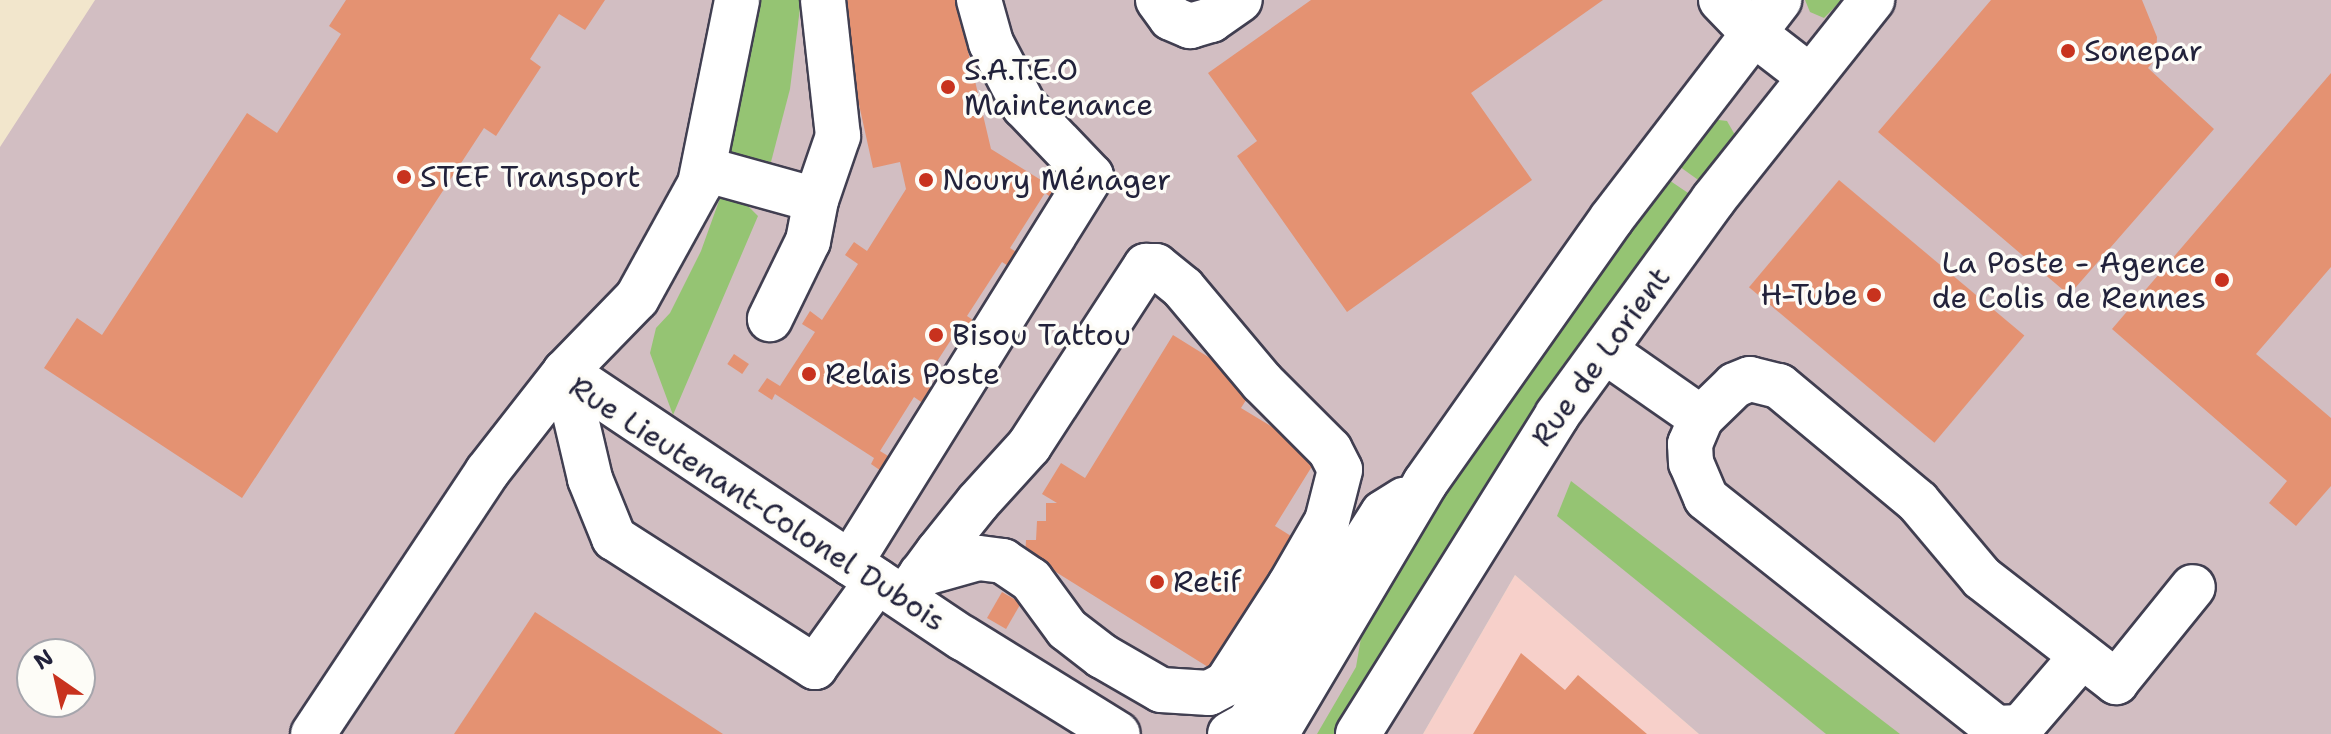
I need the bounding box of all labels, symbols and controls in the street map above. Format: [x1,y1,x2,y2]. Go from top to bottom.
place label: Sonepar [2084,33,2203,69]
marker: Sonepar [2059,42,2077,60]
place label: S.A.T.E.O Maintenance [964,52,1153,122]
marker: S.A.T.E.O Maintenance [939,78,957,96]
place label: STEF Transport [420,159,641,195]
place label: Noury Ménager [942,162,1171,198]
marker: STEF Transport [395,168,413,186]
marker: Noury Ménager [917,171,935,189]
place label: La Poste - Agence de Colis de Rennes [1932,245,2206,316]
street label: Rue de Lorient [1524,260,1678,454]
marker: La Poste - Agence de Colis de Rennes [2213,271,2231,289]
place label: H-Tube [1761,277,1858,313]
marker: H-Tube [1865,286,1883,304]
place label: Bisou Tattou [952,317,1131,353]
marker: Bisou Tattou [927,326,945,344]
place label: Relais Poste [825,356,1000,392]
marker: Relais Poste [800,365,818,383]
street label: Rue Lieutenant-Colonel Dubois [562,369,952,639]
place label: Retif [1173,564,1241,600]
marker: Retif [1148,573,1166,591]
north arrow [16,638,96,718]
text: N [28,642,59,676]

